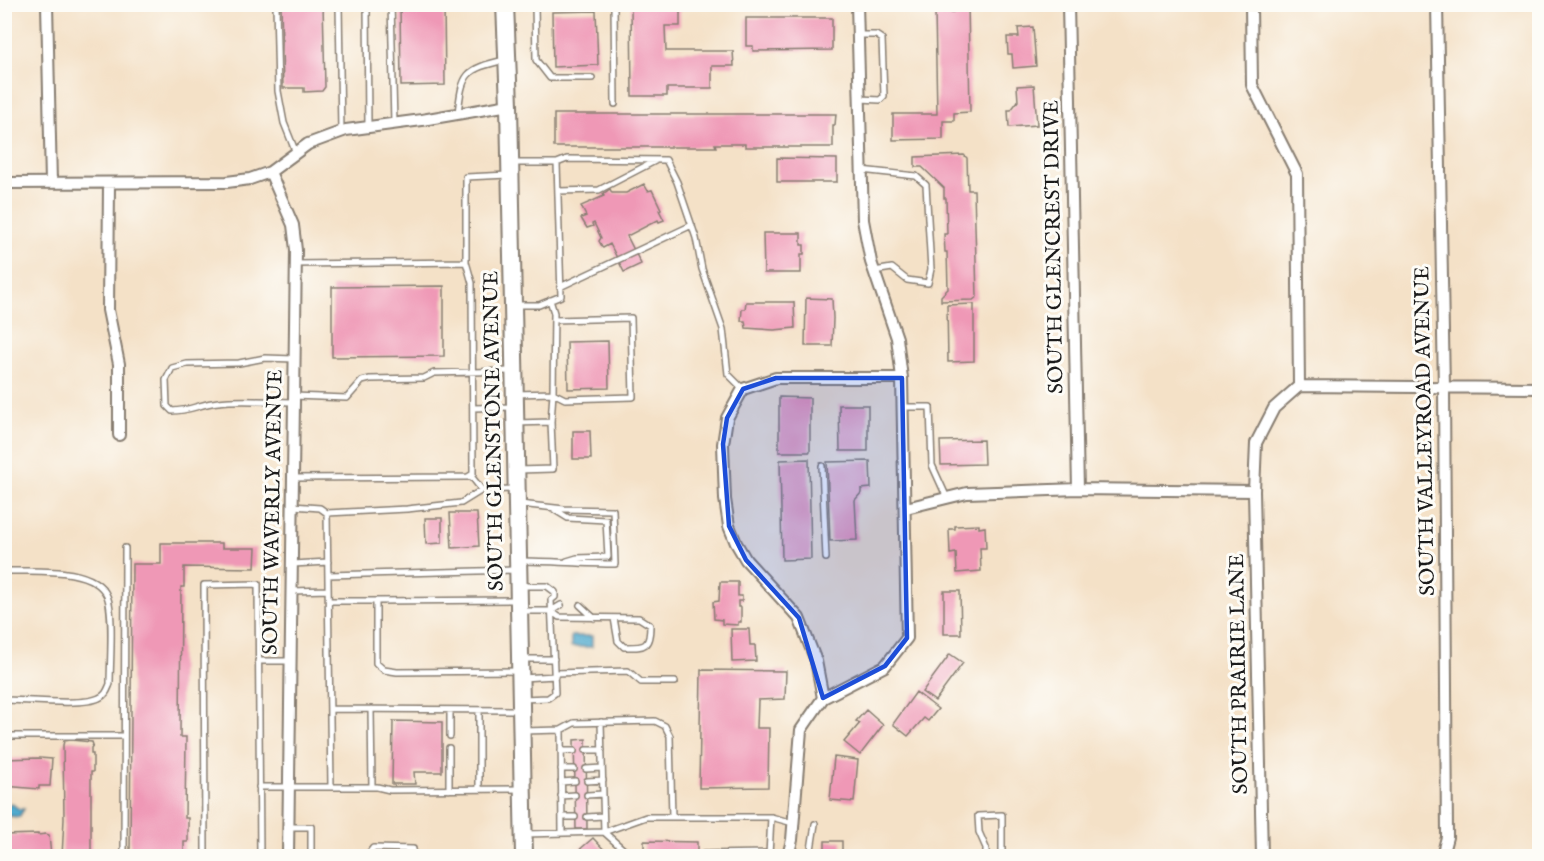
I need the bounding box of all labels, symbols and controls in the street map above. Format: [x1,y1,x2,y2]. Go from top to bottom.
street label: SOUTH GLENCREST DRIVE [1038,100,1071,394]
street label: SOUTH VALLEYROAD AVENUE [1409,266,1442,596]
street label: SOUTH GLENSTONE AVENUE [478,270,511,591]
street label: SOUTH WAVERLY AVENUE [258,369,289,655]
street label: SOUTH PRAIRIE LANE [1224,553,1255,795]

